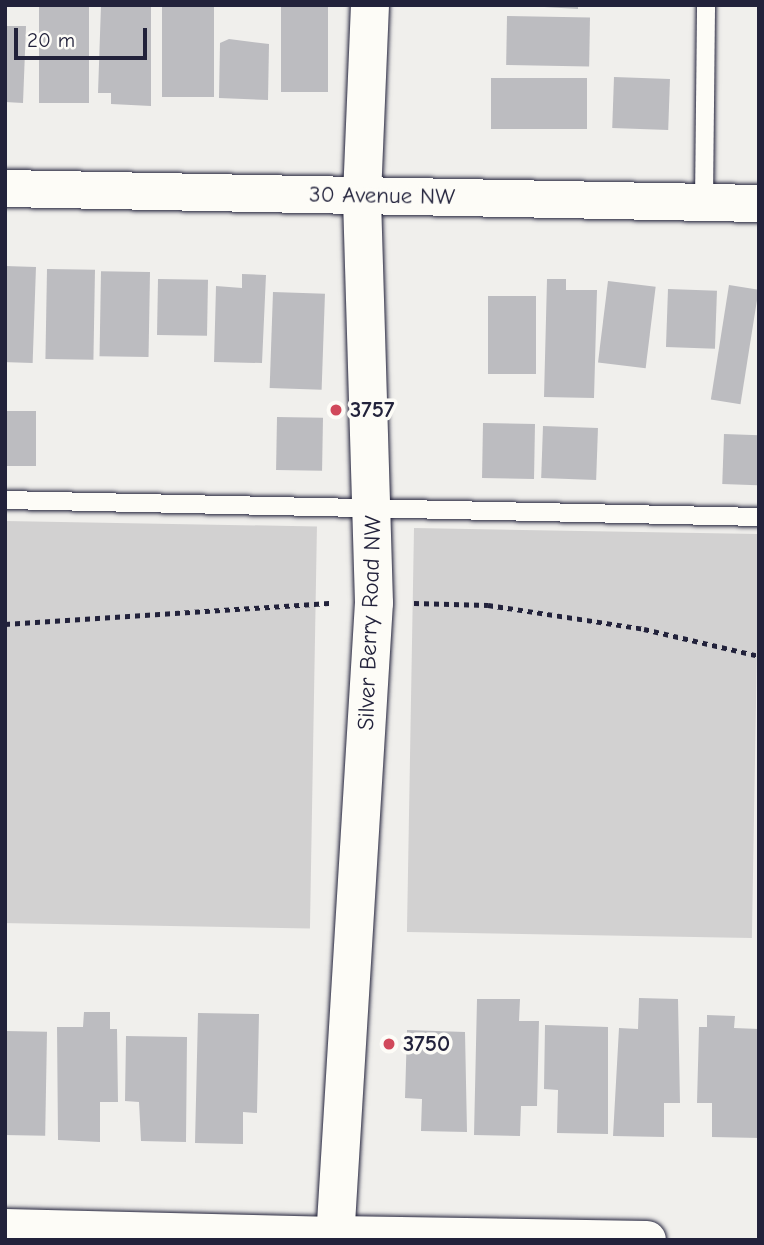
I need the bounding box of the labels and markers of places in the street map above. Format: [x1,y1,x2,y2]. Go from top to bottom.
place label: 3757 [350,396,394,424]
marker: 3757 [328,402,344,418]
place label: 3750 [403,1030,450,1058]
marker: 3750 [381,1036,397,1052]

